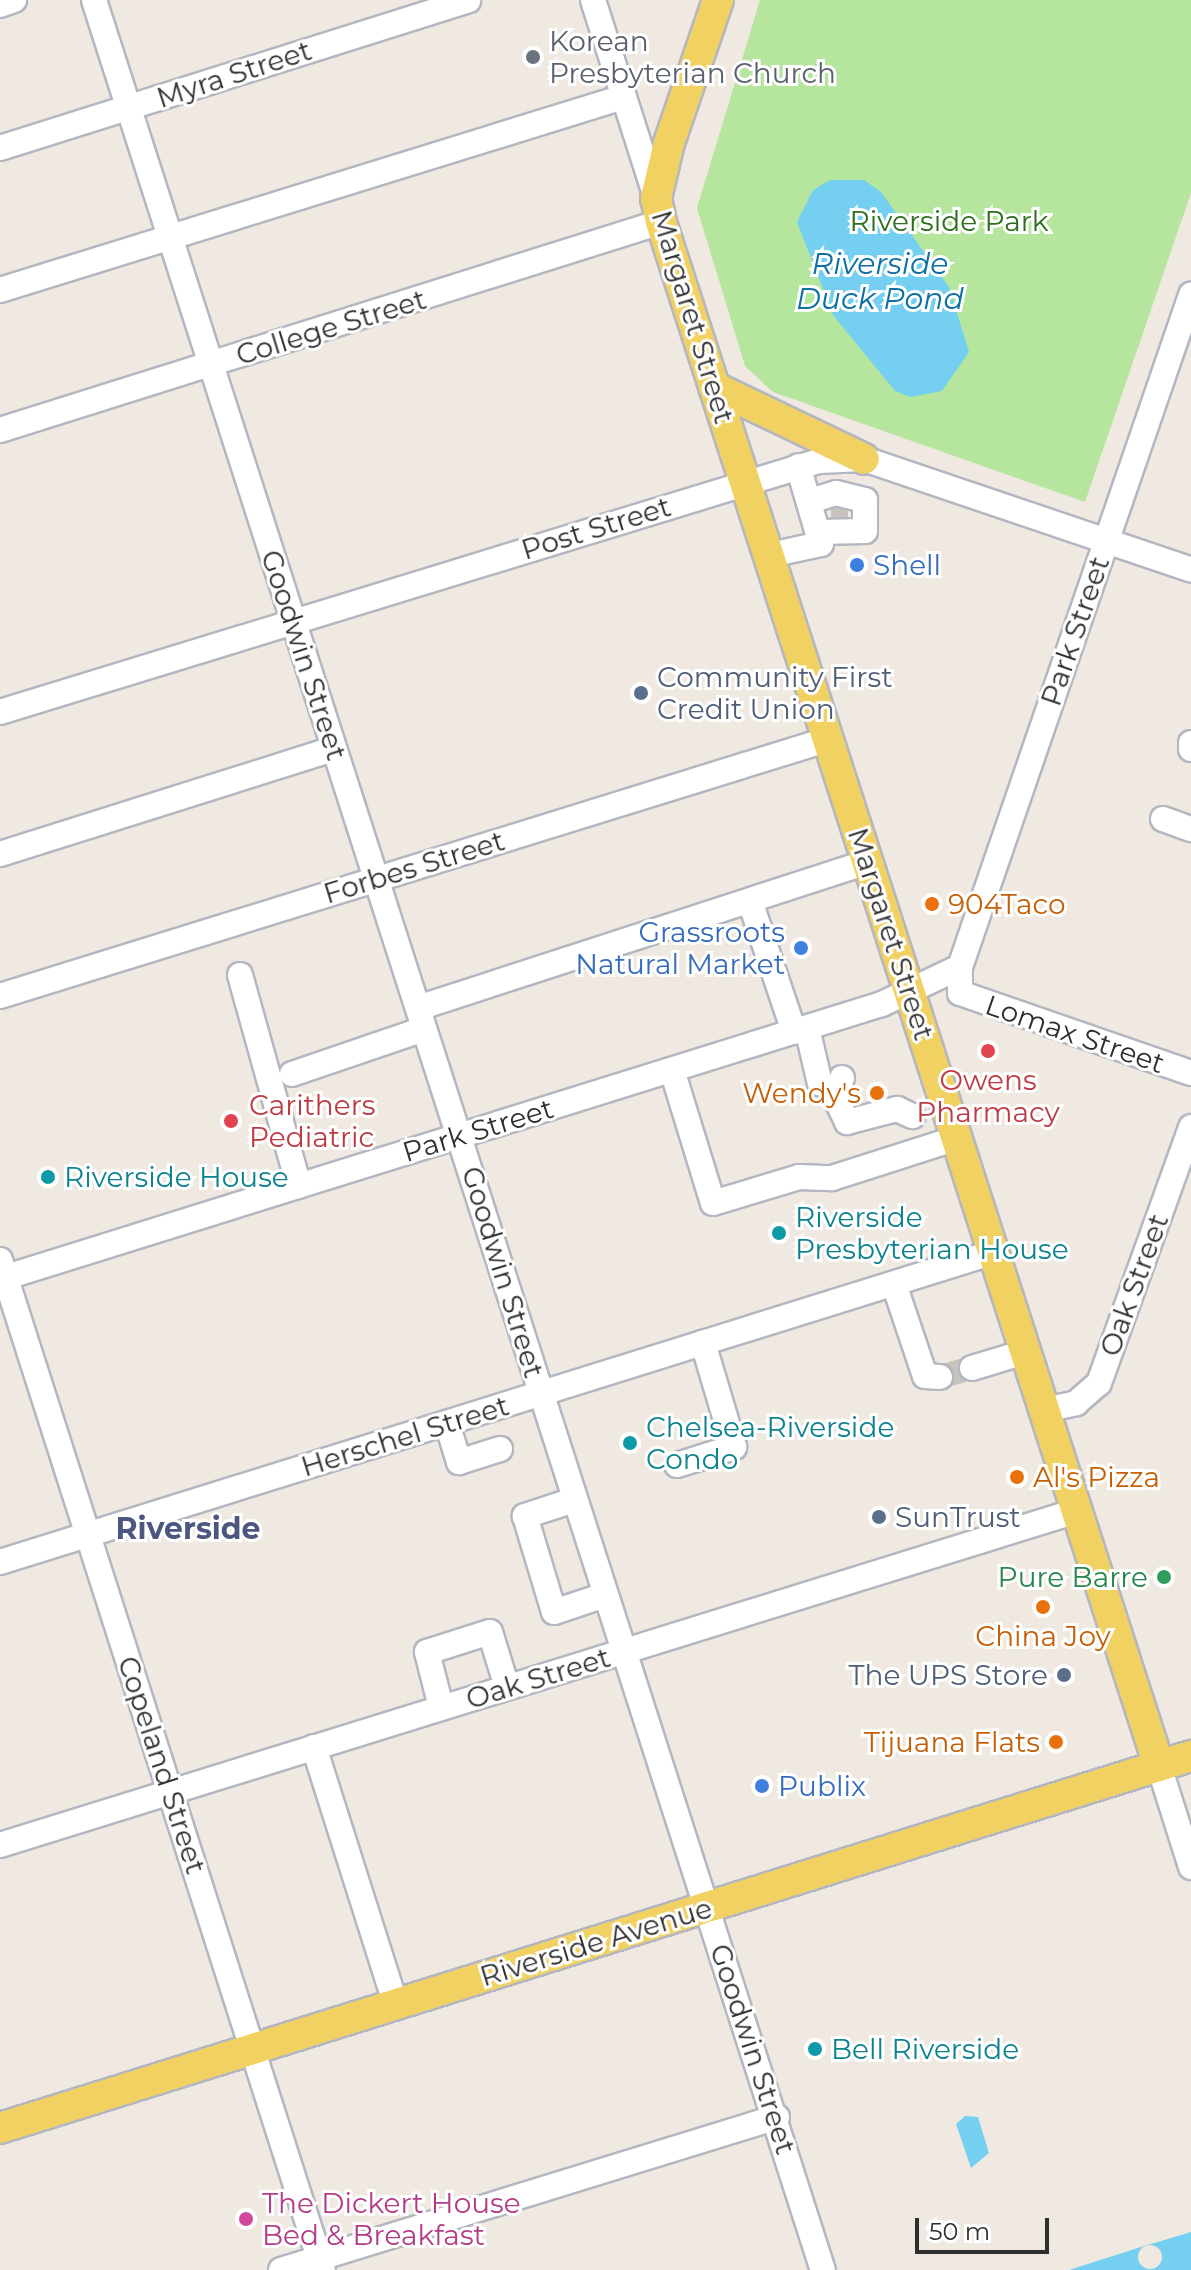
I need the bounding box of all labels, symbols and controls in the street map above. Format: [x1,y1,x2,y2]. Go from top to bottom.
place label: Korean Presbyterian Church [549,24,836,90]
street label: Myra Street [152,33,316,115]
marker: Korean Presbyterian Church [524,48,542,66]
park label: Riverside Park [850,204,1048,238]
street label: Margaret Street [645,206,741,428]
water label: Riverside Duck Pond [796,246,964,316]
street label: College Street [232,282,430,372]
street label: Post Street [517,489,675,567]
street label: Goodwin Street [254,546,354,764]
place label: Shell [873,548,941,582]
street label: Park Street [1034,552,1116,710]
marker: Shell [848,556,866,574]
place label: Community First Credit Union [657,660,893,726]
marker: Community First Credit Union [632,684,650,702]
street label: Forbes Street [320,824,508,910]
street label: Margaret Street [841,824,941,1044]
place label: 904Taco [948,887,1066,921]
marker: 904Taco [923,895,941,913]
place label: Grassroots Natural Market [575,915,785,981]
marker: Grassroots Natural Market [792,939,810,957]
street label: Lomax Street [981,988,1169,1080]
marker: Owens Pharmacy [979,1042,997,1060]
place label: Owens Pharmacy [916,1063,1060,1129]
place label: Wendy's [742,1076,861,1110]
marker: Wendy's [868,1084,886,1102]
place label: Carithers Pediatric [249,1088,375,1154]
street label: Park Street [399,1091,557,1169]
marker: Carithers Pediatric [220,1110,242,1132]
place label: Riverside House [64,1160,289,1194]
street label: Goodwin Street [455,1162,551,1382]
marker: Riverside House [39,1168,57,1186]
place label: Riverside Presbyterian House [795,1200,1069,1266]
street label: Oak Street [1093,1209,1175,1361]
marker: Riverside Presbyterian House [770,1224,788,1242]
street label: Herschel Street [297,1388,513,1484]
place label: Chelsea-Riverside Condo [646,1410,894,1476]
marker: Chelsea-Riverside Condo [621,1434,639,1452]
place label: Al's Pizza [1033,1460,1160,1494]
marker: Al's Pizza [1008,1468,1026,1486]
place label: SunTrust [895,1500,1021,1534]
marker: SunTrust [870,1508,888,1526]
district label: Riverside [115,1511,261,1547]
place label: Pure Barre [998,1560,1148,1594]
marker: Pure Barre [1155,1568,1173,1586]
marker: China Joy [1034,1598,1052,1616]
place label: China Joy [975,1619,1111,1653]
street label: Oak Street [462,1640,614,1716]
street label: Copeland Street [111,1652,213,1878]
place label: The UPS Store [849,1658,1048,1692]
marker: The UPS Store [1055,1666,1073,1684]
place label: Tijuana Flats [864,1725,1040,1759]
marker: Tijuana Flats [1047,1733,1065,1751]
place label: Publix [778,1769,866,1803]
marker: Publix [753,1777,771,1795]
street label: Riverside Avenue [476,1891,716,1993]
street label: Goodwin Street [703,1940,803,2158]
place label: Bell Riverside [831,2032,1019,2066]
marker: Bell Riverside [806,2040,824,2058]
place label: The Dickert House Bed & Breakfast [262,2186,521,2252]
scale bar [919,2202,1053,2252]
marker: The Dickert House Bed & Breakfast [237,2210,255,2228]
text: 50 m [929,2217,990,2246]

